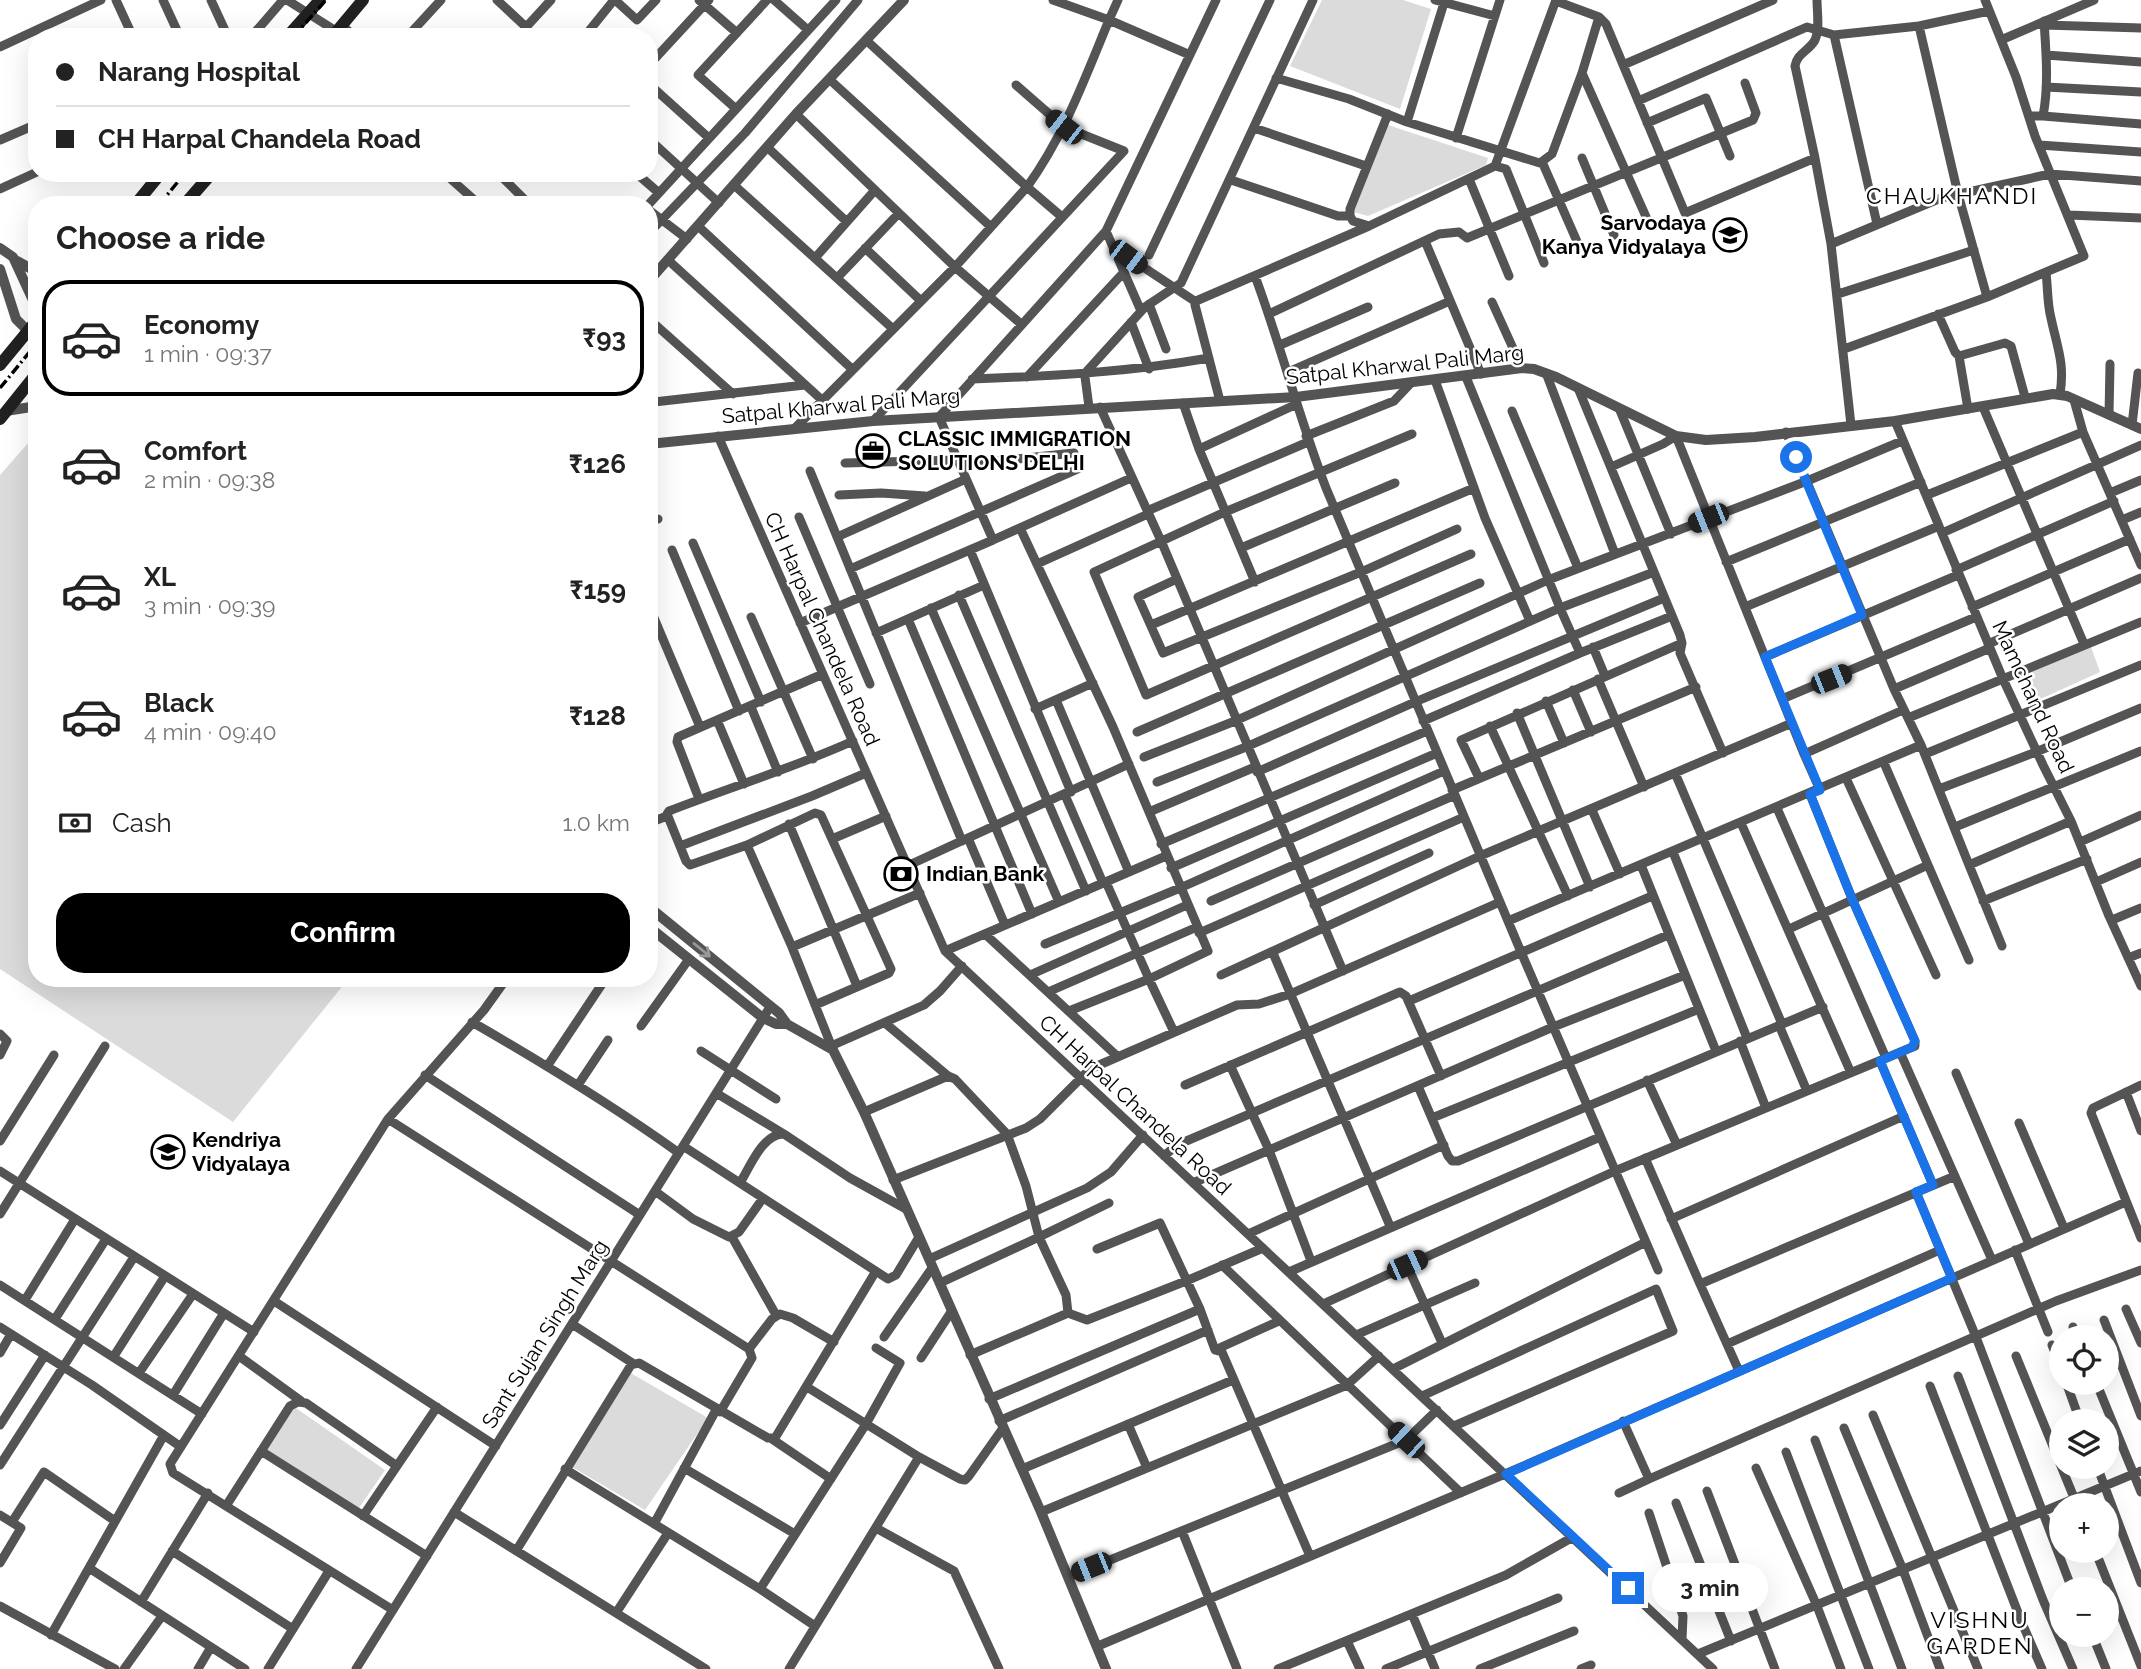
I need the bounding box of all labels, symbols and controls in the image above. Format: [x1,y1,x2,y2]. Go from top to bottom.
text: Narang Hospital [98,57,300,87]
car [1041,106,1088,148]
text: CH Harpal Chandela Road [98,124,421,154]
district label: CHAUKHANDI [1866,182,2038,209]
place label: Sarvodaya Kanya Vidyalaya [1542,210,1706,259]
school or university icon: Sarvodaya Kanya Vidyalaya [1711,216,1749,254]
text: Choose a ride [56,219,265,256]
car [1105,236,1152,278]
icon: car [60,307,123,370]
text: Economy [144,310,259,340]
text: ₹93 [582,323,626,353]
text: 1 min · 09:37 [144,340,272,367]
street label: Satpal Kharwal Pali Marg [1285,340,1525,389]
street label: Satpal Kharwal Pali Marg [721,383,961,428]
place label: CLASSIC IMMIGRATION SOLUTIONS DELHI [898,426,1131,475]
office icon: CLASSIC IMMIGRATION SOLUTIONS DELHI [854,432,892,470]
icon: car [60,433,123,496]
text: Comfort [144,436,247,466]
route start [1780,441,1812,473]
text: ₹126 [569,449,626,479]
text: 2 min · 09:38 [144,466,275,493]
car [1685,500,1732,536]
street label: CH Harpal Chandela Road [760,508,885,749]
icon: car [60,559,123,622]
text: XL [144,562,176,592]
text: ₹159 [570,575,626,605]
text: 3 min · 09:39 [144,592,275,619]
street label: Mamchand Road [1987,617,2080,777]
car [1808,661,1855,697]
icon: car [60,685,123,748]
text: Black [144,688,214,718]
text: ₹128 [569,701,626,731]
text: 4 min · 09:40 [144,718,277,745]
icon: cash [56,804,94,842]
text: Cash [112,808,172,838]
text: 1.0 km [563,809,630,836]
bank icon: Indian Bank [882,855,920,893]
place label: Indian Bank [926,861,1044,886]
button: Confirm [56,893,630,973]
one-way arrow [692,942,710,958]
street label: CH Harpal Chandela Road [1034,1009,1236,1200]
place label: Kendriya Vidyalaya [192,1127,290,1176]
school or university icon: Kendriya Vidyalaya [149,1133,187,1171]
street label: Sant Sujan Singh Marg [476,1235,613,1433]
car [1384,1247,1431,1283]
map controls [2049,1325,2119,1647]
button: locate [2049,1325,2119,1395]
button: layers [2049,1409,2119,1479]
car [1384,1418,1429,1462]
button: + [2049,1493,2119,1563]
car [1068,1549,1115,1585]
callout: 3 min [1652,1564,1768,1612]
route end [1612,1572,1644,1604]
text: 3 min [1680,1574,1740,1601]
button: − [2049,1577,2119,1647]
district label: VISHNU GARDEN [1926,1606,2034,1659]

